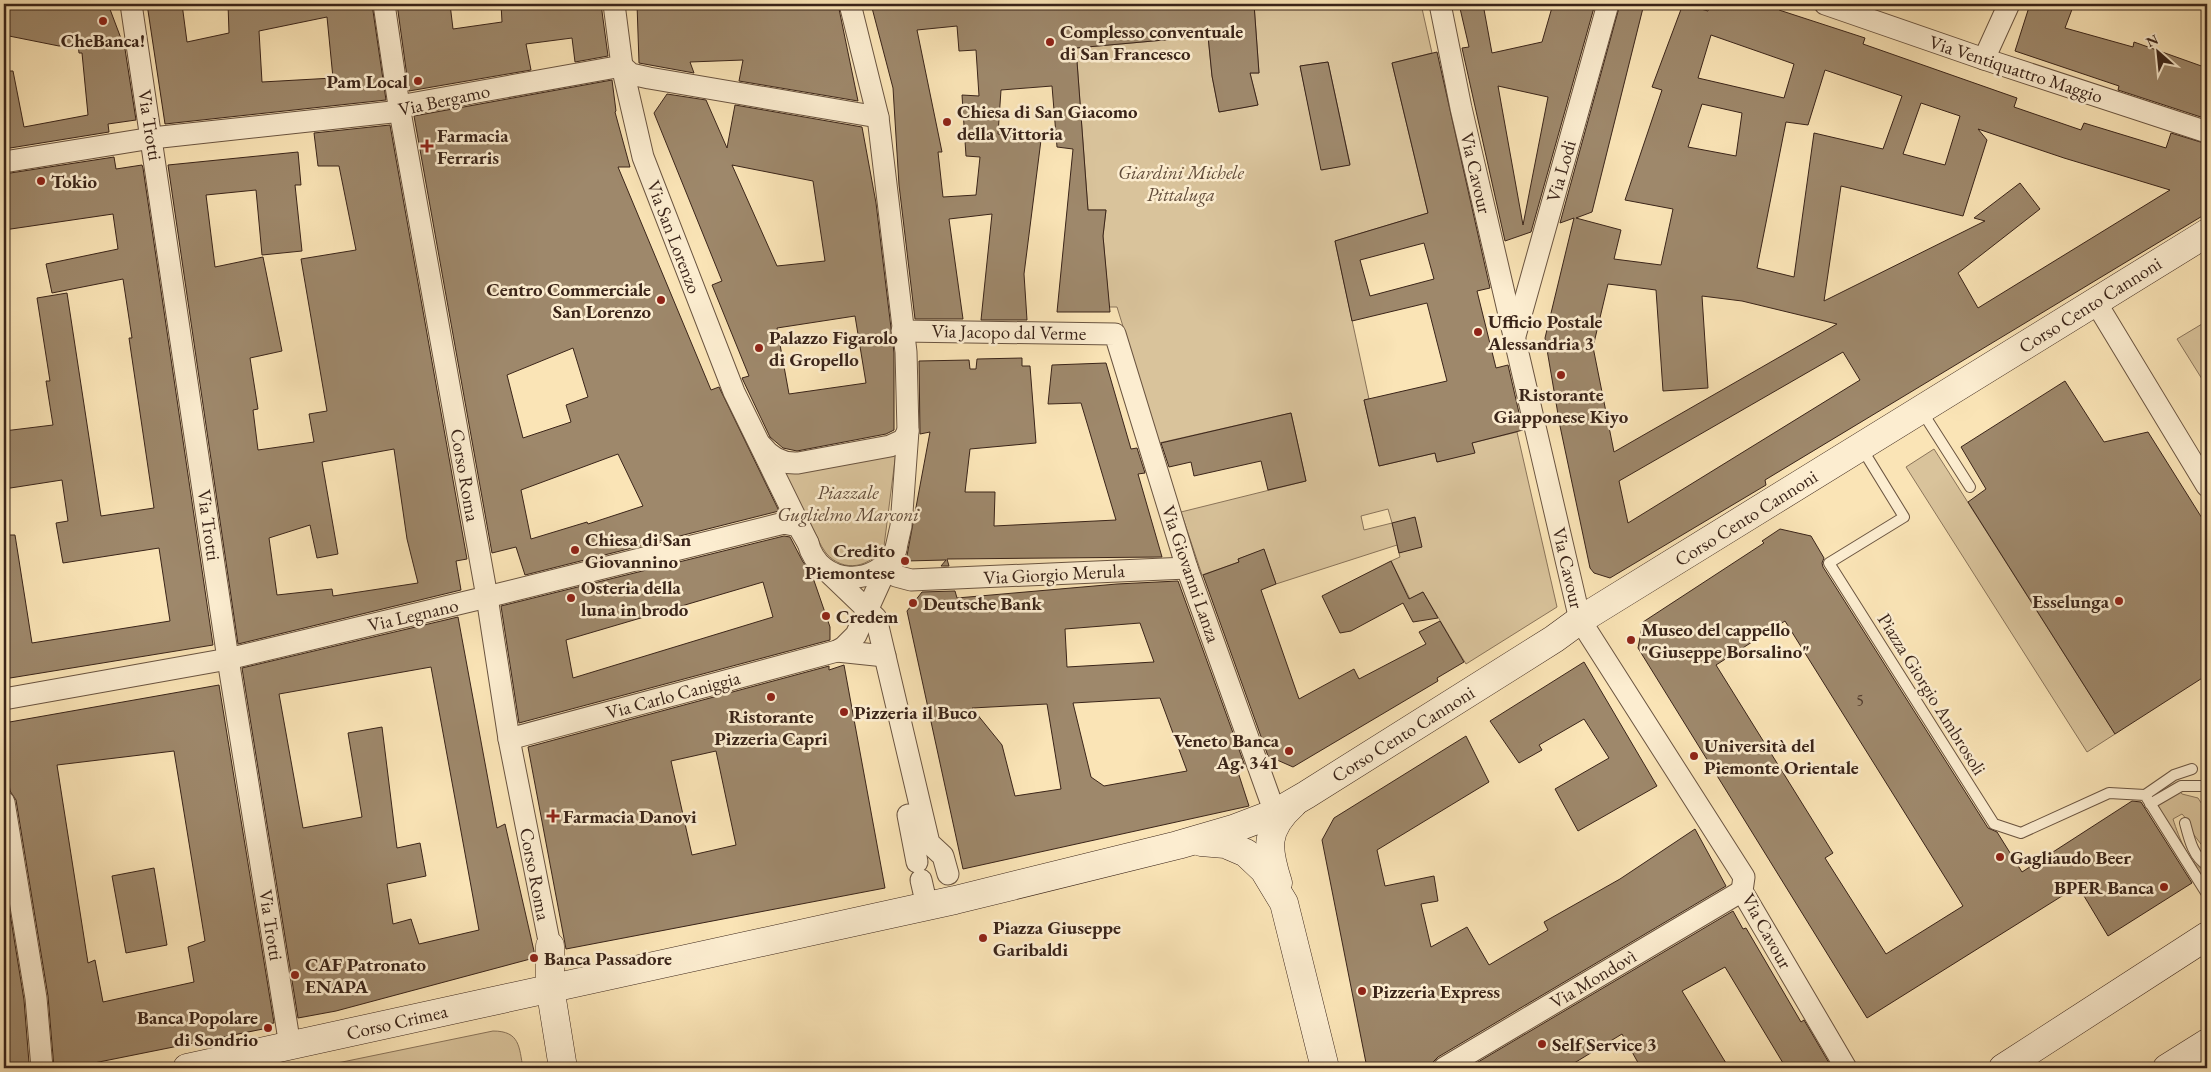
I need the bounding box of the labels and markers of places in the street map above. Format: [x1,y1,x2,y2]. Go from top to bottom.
marker: CheBanca! [97,15,109,27]
place label: Complesso conventuale di San Francesco [1060,19,1243,66]
place label: CheBanca! [61,28,145,53]
marker: Complesso conventuale di San Francesco [1044,36,1056,48]
place label: Pam Local [327,69,409,94]
marker: Pam Local [412,75,424,87]
place label: Chiesa di San Giacomo della Vittoria [957,99,1138,146]
marker: Chiesa di San Giacomo della Vittoria [941,116,953,128]
place label: Farmacia Ferraris [437,123,509,170]
marker: Farmacia Ferraris [421,140,433,152]
place label: Tokio [51,169,98,194]
marker: Tokio [35,175,47,187]
place label: Centro Commerciale San Lorenzo [486,277,651,324]
marker: Centro Commerciale San Lorenzo [655,294,667,306]
place label: Ufficio Postale Alessandria 3 [1487,309,1603,356]
place label: Palazzo Figarolo di Gropello [769,325,898,372]
marker: Ufficio Postale Alessandria 3 [1472,326,1484,338]
marker: Palazzo Figarolo di Gropello [753,342,765,354]
marker: Ristorante Giapponese Kiyo [1555,369,1567,381]
place label: Ristorante Giapponese Kiyo [1494,382,1629,429]
place label: Chiesa di San Giovannino [585,527,692,574]
place label: Credito Piemontese [805,538,895,585]
marker: Chiesa di San Giovannino [569,544,581,556]
marker: Credito Piemontese [899,555,911,567]
place label: Osteria della luna in brodo [581,575,689,622]
place label: Esselunga [2032,589,2110,614]
place label: Deutsche Bank [923,591,1043,616]
marker: Osteria della luna in brodo [565,592,577,604]
marker: Esselunga [2113,595,2125,607]
marker: Deutsche Bank [907,597,919,609]
place label: Credem [836,604,899,629]
marker: Credem [820,610,832,622]
place label: Museo del cappello "Giuseppe Borsalino" [1641,617,1810,664]
marker: Museo del cappello "Giuseppe Borsalino" [1625,634,1637,646]
marker: Ristorante Pizzeria Capri [765,691,777,703]
place label: Pizzeria il Buco [854,700,978,725]
place label: Ristorante Pizzeria Capri [714,704,828,751]
marker: Pizzeria il Buco [838,706,850,718]
place label: Veneto Banca Ag. 341 [1173,728,1280,775]
place label: Università del Piemonte Orientale [1704,733,1859,780]
marker: Veneto Banca Ag. 341 [1283,745,1295,757]
marker: Università del Piemonte Orientale [1688,750,1700,762]
place label: Farmacia Danovi [563,804,697,829]
marker: Farmacia Danovi [547,810,559,822]
place label: Gagliaudo Beer [2010,845,2131,870]
marker: Gagliaudo Beer [1994,851,2006,863]
place label: BPER Banca [2054,875,2155,900]
marker: BPER Banca [2158,881,2170,893]
place label: Piazza Giuseppe Garibaldi [993,915,1121,962]
marker: Piazza Giuseppe Garibaldi [977,932,989,944]
place label: Banca Passadore [544,946,672,971]
place label: CAF Patronato ENAPA [305,952,427,999]
marker: Banca Passadore [528,952,540,964]
marker: CAF Patronato ENAPA [289,969,301,981]
place label: Pizzeria Express [1372,979,1500,1004]
marker: Pizzeria Express [1356,985,1368,997]
place label: Banca Popolare di Sondrio [137,1005,258,1052]
marker: Banca Popolare di Sondrio [262,1022,274,1034]
place label: Self Service 3 [1552,1032,1657,1057]
marker: Self Service 3 [1536,1038,1548,1050]

